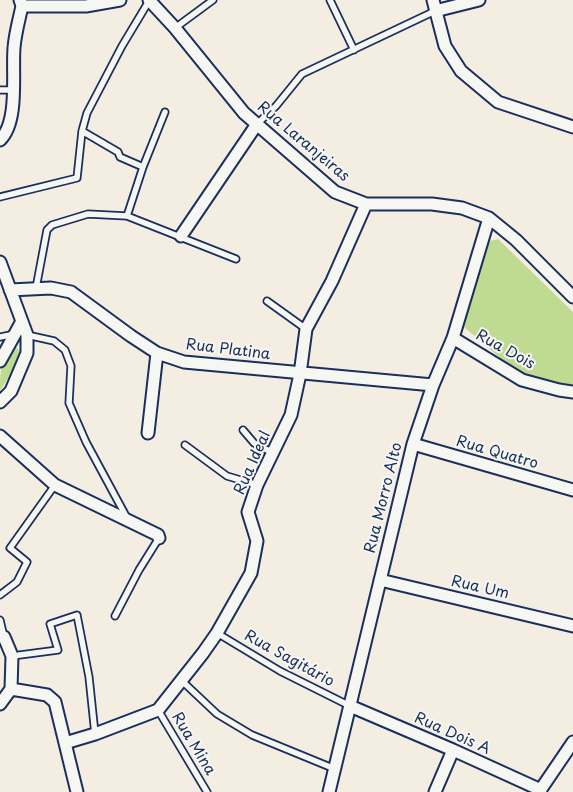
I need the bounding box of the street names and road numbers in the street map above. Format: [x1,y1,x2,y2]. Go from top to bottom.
street label: Rua Laranjeiras [253,98,353,186]
street label: Rua Dois [472,326,538,374]
street label: Rua Platina [185,336,271,364]
street label: Rua Ideal [231,428,275,498]
street label: Rua Quatro [454,433,540,473]
street label: Rua Morro Alto [362,441,406,555]
street label: Rua Um [449,573,511,603]
street label: Rua Sagitário [241,627,337,691]
street label: Rua Mina [167,709,219,779]
street label: Rua Dois A [411,709,493,759]

